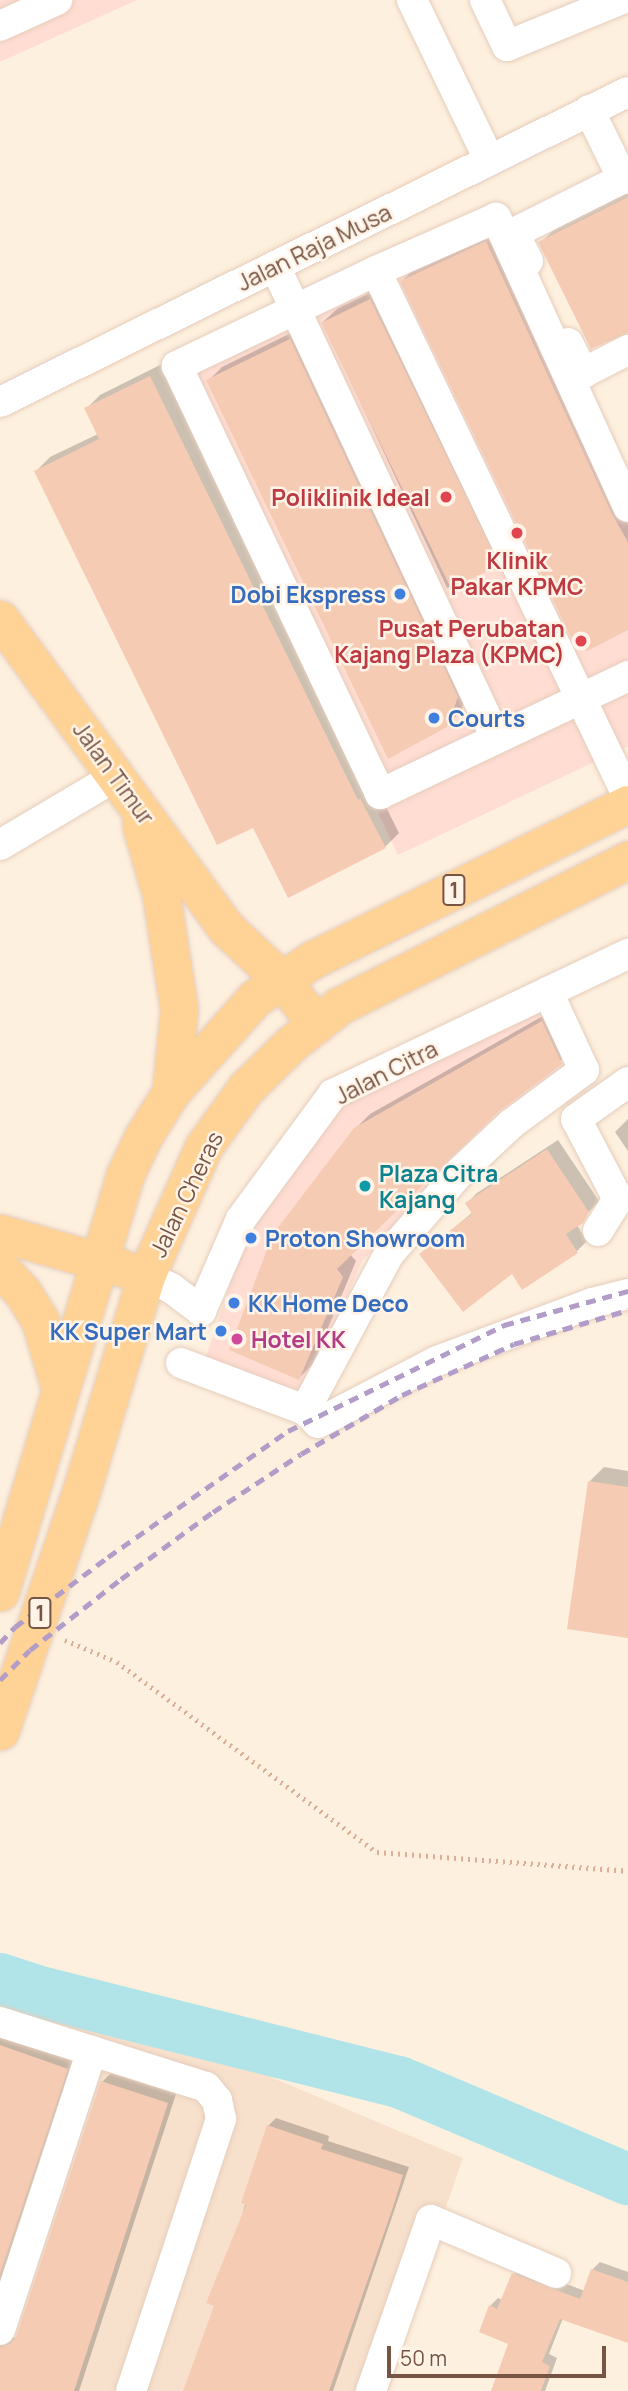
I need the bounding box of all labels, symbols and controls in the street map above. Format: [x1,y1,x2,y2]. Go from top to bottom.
street label: Jalan Raja Musa [232,198,396,296]
place label: Poliklinik Ideal [271,483,430,511]
marker: Poliklinik Ideal [436,487,456,507]
marker: Klinik Pakar KPMC [507,523,527,543]
place label: Klinik Pakar KPMC [450,546,584,600]
place label: Dobi Ekspress [231,580,386,608]
marker: Dobi Ekspress [392,586,408,602]
place label: Pusat Perubatan Kajang Plaza (KPMC) [334,614,565,668]
marker: Pusat Perubatan Kajang Plaza (KPMC) [571,631,591,651]
place label: Courts [448,704,525,732]
marker: Courts [426,710,442,726]
street label: Jalan Timur [67,716,161,830]
road number: 1 [442,872,466,908]
street label: Jalan Citra [330,1034,442,1110]
street label: Jalan Cheras [144,1127,228,1261]
place label: Plaza Citra Kajang [379,1159,498,1213]
marker: Plaza Citra Kajang [357,1178,373,1194]
place label: Proton Showroom [265,1224,465,1252]
marker: Proton Showroom [243,1230,259,1246]
place label: KK Home Deco [248,1289,409,1317]
marker: KK Home Deco [226,1295,242,1311]
place label: KK Super Mart [49,1317,207,1345]
marker: KK Super Mart [213,1323,229,1339]
place label: Hotel KK [251,1325,346,1353]
marker: Hotel KK [229,1331,245,1347]
road number: 1 [28,1596,52,1630]
scale bar [390,2332,609,2376]
text: 50 m [400,2344,447,2372]

